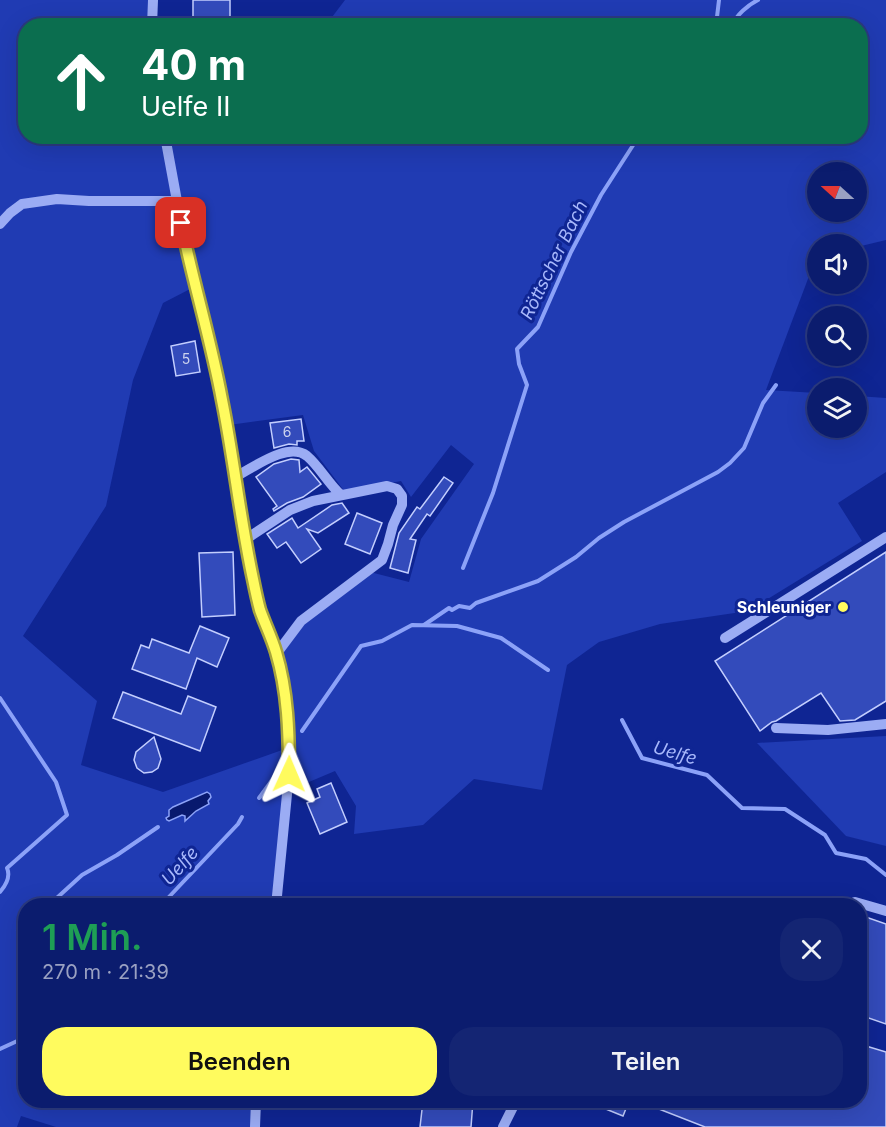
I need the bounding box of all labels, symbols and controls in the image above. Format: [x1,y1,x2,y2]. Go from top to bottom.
text: 40 m [141,39,246,90]
icon: ahead [42,42,120,120]
text: Uelfe II [141,90,230,123]
north arrow [807,162,867,222]
map controls [807,162,867,438]
pin [155,197,206,248]
water label: Röttscher Bach [516,197,591,323]
icon: arrive [164,206,197,239]
button: sound [807,234,867,294]
button: search [807,306,867,366]
house number: 5 [182,350,190,367]
button: layers [807,378,867,438]
house number: 6 [283,423,291,440]
place label: Schleuniger [737,597,831,617]
marker: Schleuniger [836,600,850,614]
water label: Uelfe [651,736,700,769]
position arrow [257,742,321,806]
water label: Uelfe [157,842,202,889]
text: 1 Min. [42,915,142,959]
button: close [780,918,843,981]
text: 270 m · 21:39 [42,960,169,984]
button: Beenden [42,1027,437,1096]
button: Teilen [449,1027,843,1096]

